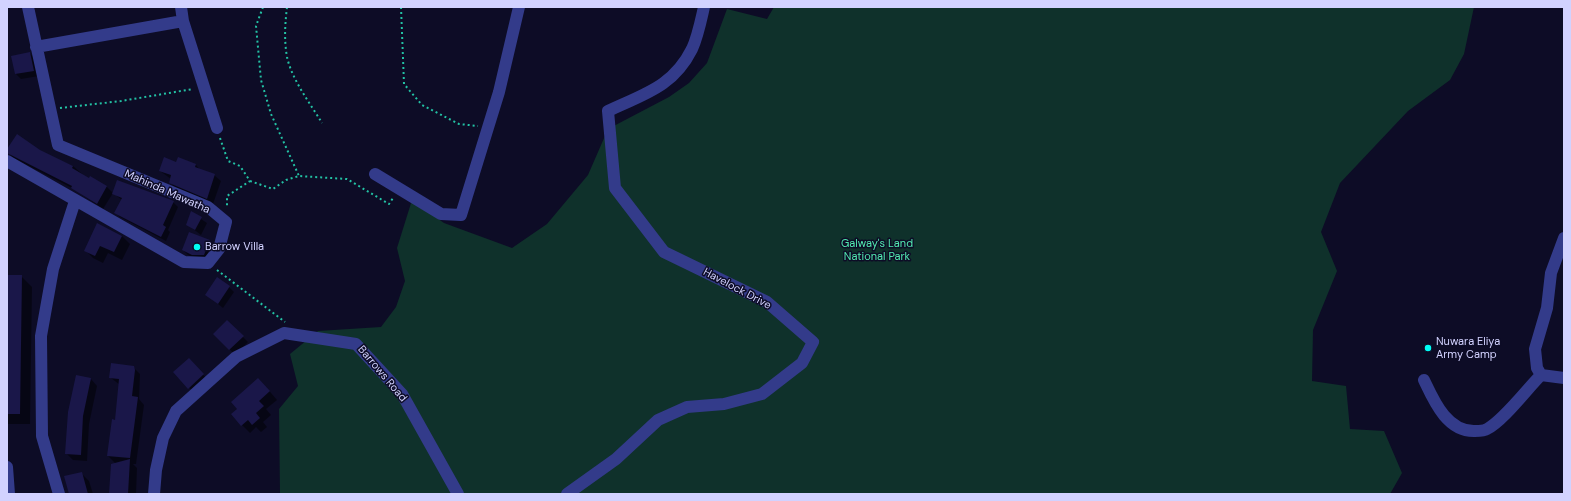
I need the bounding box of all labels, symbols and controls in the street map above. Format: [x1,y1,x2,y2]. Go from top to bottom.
street label: Mahinda Mawatha [122,167,212,217]
park label: Galway's Land National Park [841,237,913,263]
place label: Barrow Villa [205,240,264,254]
marker: Barrow Villa [192,242,202,252]
street label: Havelock Drive [701,266,773,312]
place label: Nuwara Eliya Army Camp [1436,335,1500,361]
street label: Barrows Road [355,343,409,405]
marker: Nuwara Eliya Army Camp [1423,343,1433,353]

